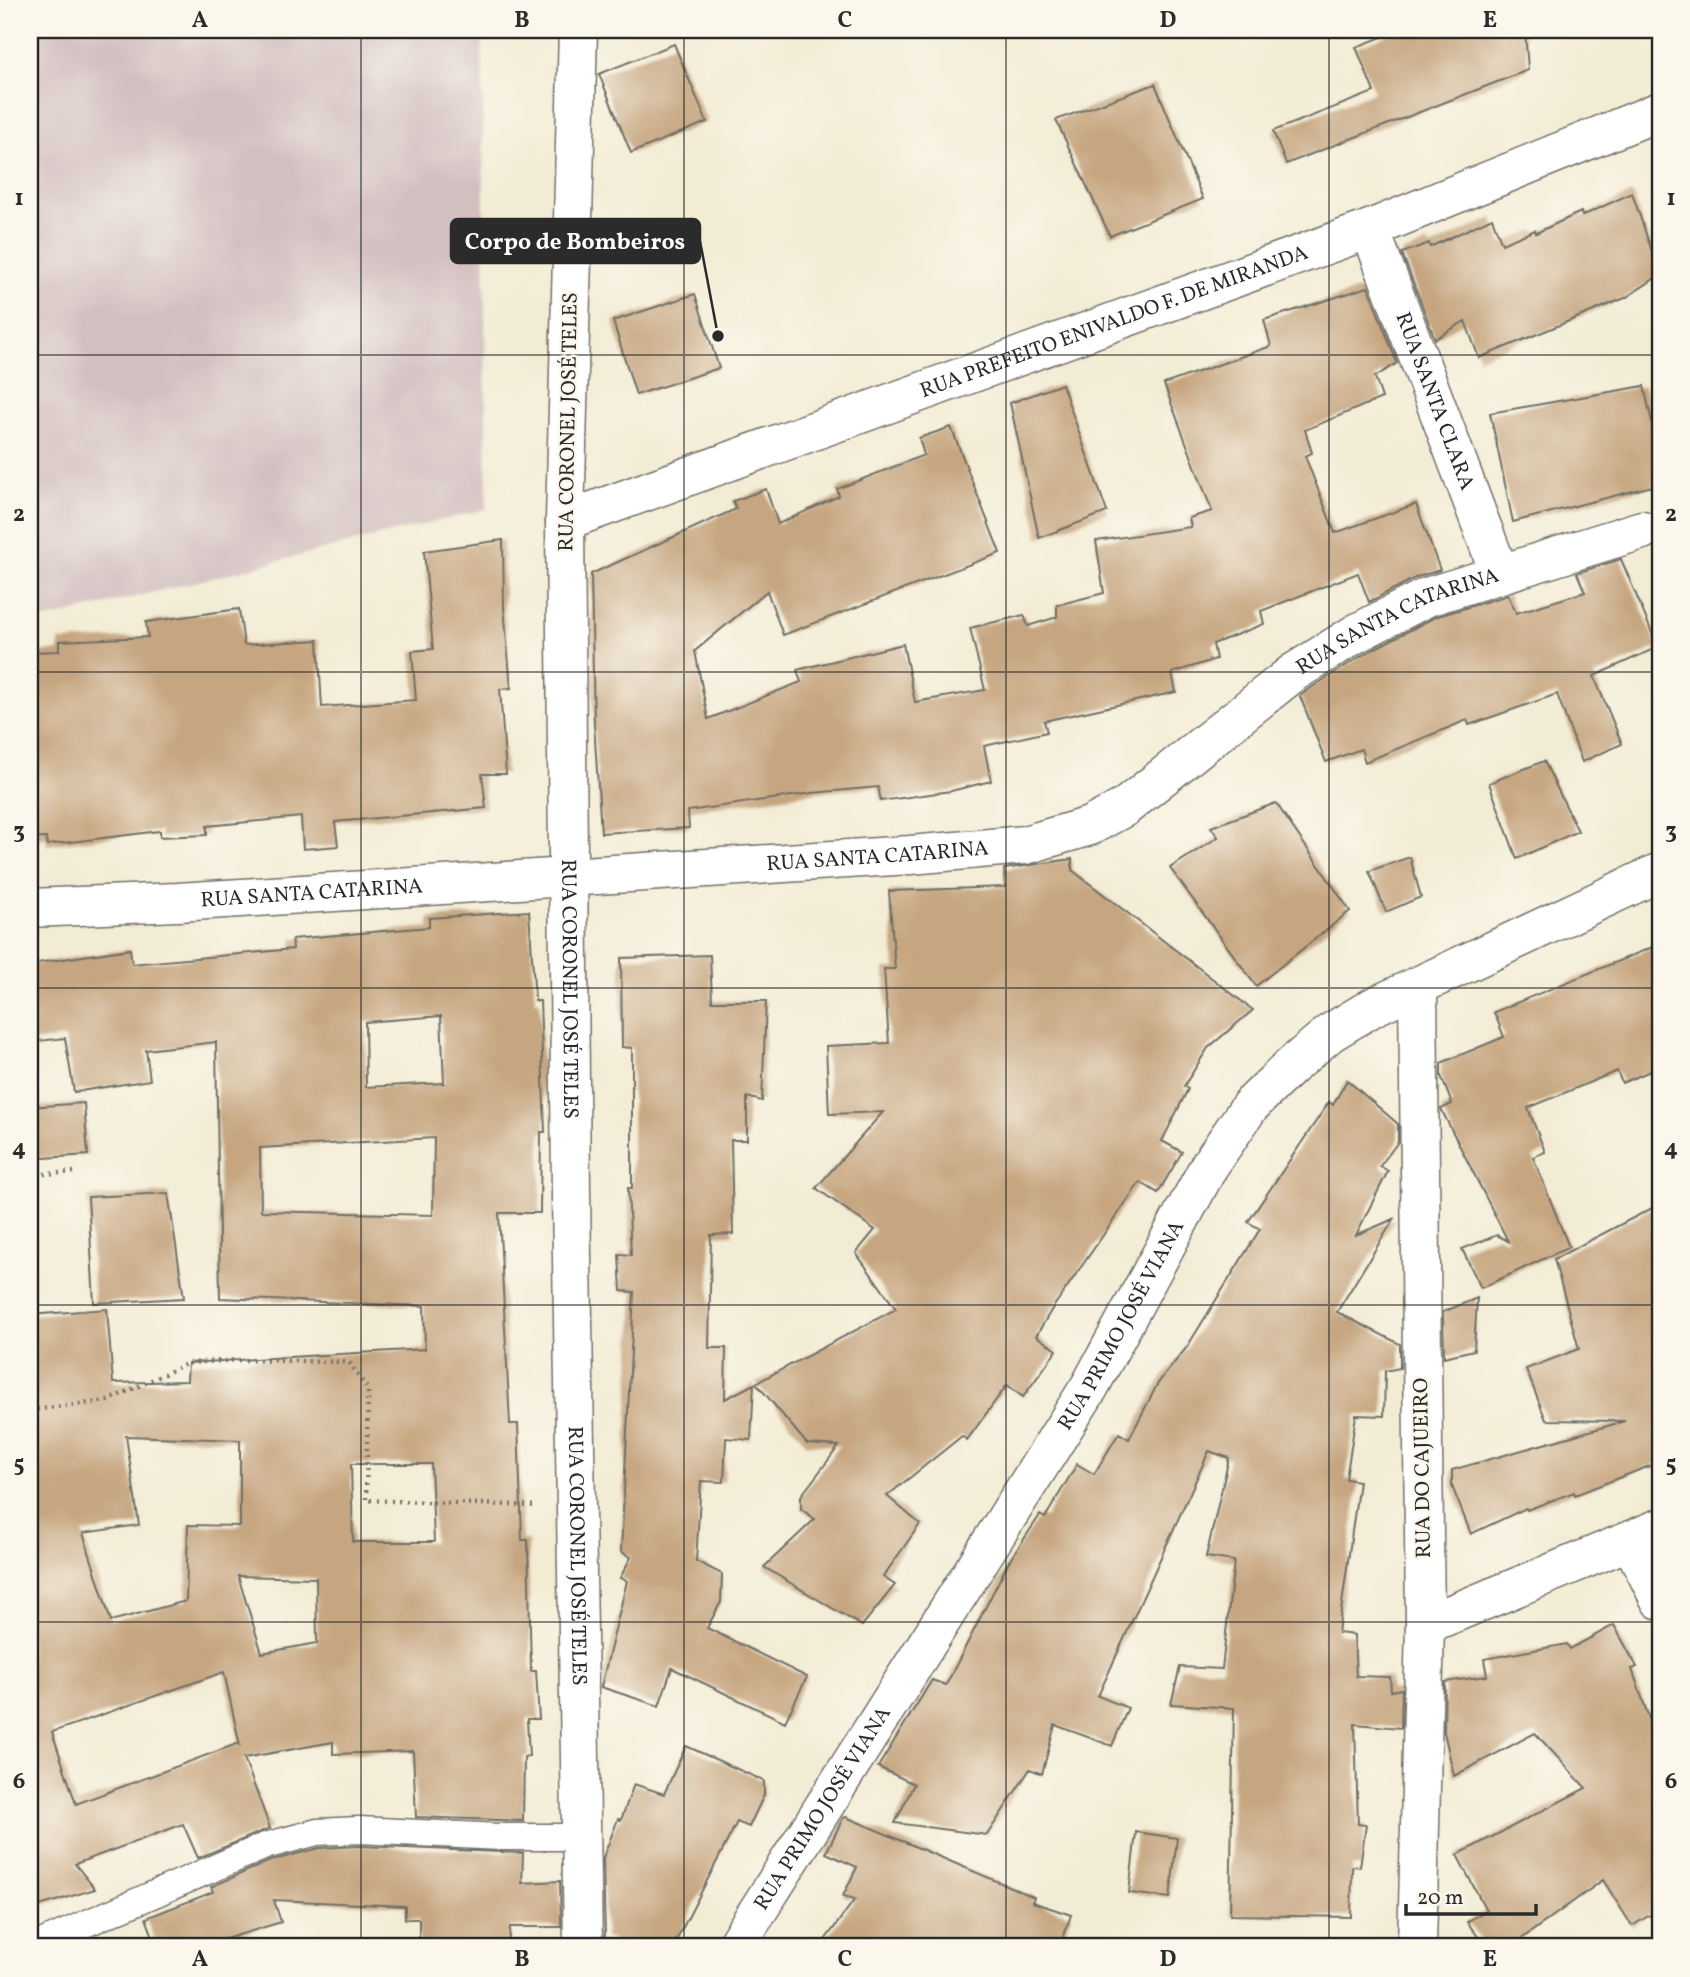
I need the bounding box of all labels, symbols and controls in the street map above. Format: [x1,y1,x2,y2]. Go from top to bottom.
text: A [192,5,208,37]
text: B [514,5,530,37]
text: C [838,5,852,37]
text: D [1160,5,1177,37]
text: E [1483,5,1497,37]
text: 1 [14,183,24,215]
text: 1 [1666,183,1676,215]
callout: Corpo de Bombeiros [451,219,700,263]
text: Corpo de Bombeiros [465,227,685,259]
street label: RUA PREFEITO ENIVALDO F. DE MIRANDA [916,238,1312,406]
street label: RUA CORONEL JOSÉ TELES [552,292,586,552]
street label: RUA SANTA CLARA [1388,308,1482,494]
text: 2 [13,499,25,531]
text: 2 [1665,499,1677,531]
street label: RUA SANTA CATARINA [1291,561,1503,682]
text: 3 [13,816,25,848]
text: 3 [1665,816,1677,848]
street label: RUA SANTA CATARINA [765,834,990,879]
street label: RUA CORONEL JOSÉ TELES [554,859,585,1119]
street label: RUA SANTA CATARINA [200,872,424,915]
text: 4 [12,1133,26,1165]
text: 4 [1664,1133,1678,1165]
street label: RUA PRIMO JOSÉ VIANA [1051,1215,1192,1436]
street label: RUA DO CAJUEIRO [1407,1378,1439,1558]
street label: RUA CORONEL JOSÉ TELES [560,1426,593,1686]
text: 5 [13,1449,25,1481]
text: 5 [1665,1449,1677,1481]
street label: RUA PRIMO JOSÉ VIANA [747,1701,898,1916]
text: 6 [13,1766,25,1798]
text: 6 [1665,1766,1677,1798]
scale bar [1406,1872,1536,1916]
text: 20 m [1417,1884,1463,1913]
text: A [192,1944,208,1976]
text: B [514,1944,530,1976]
text: C [838,1944,852,1976]
text: D [1160,1944,1177,1976]
text: E [1483,1944,1497,1976]

